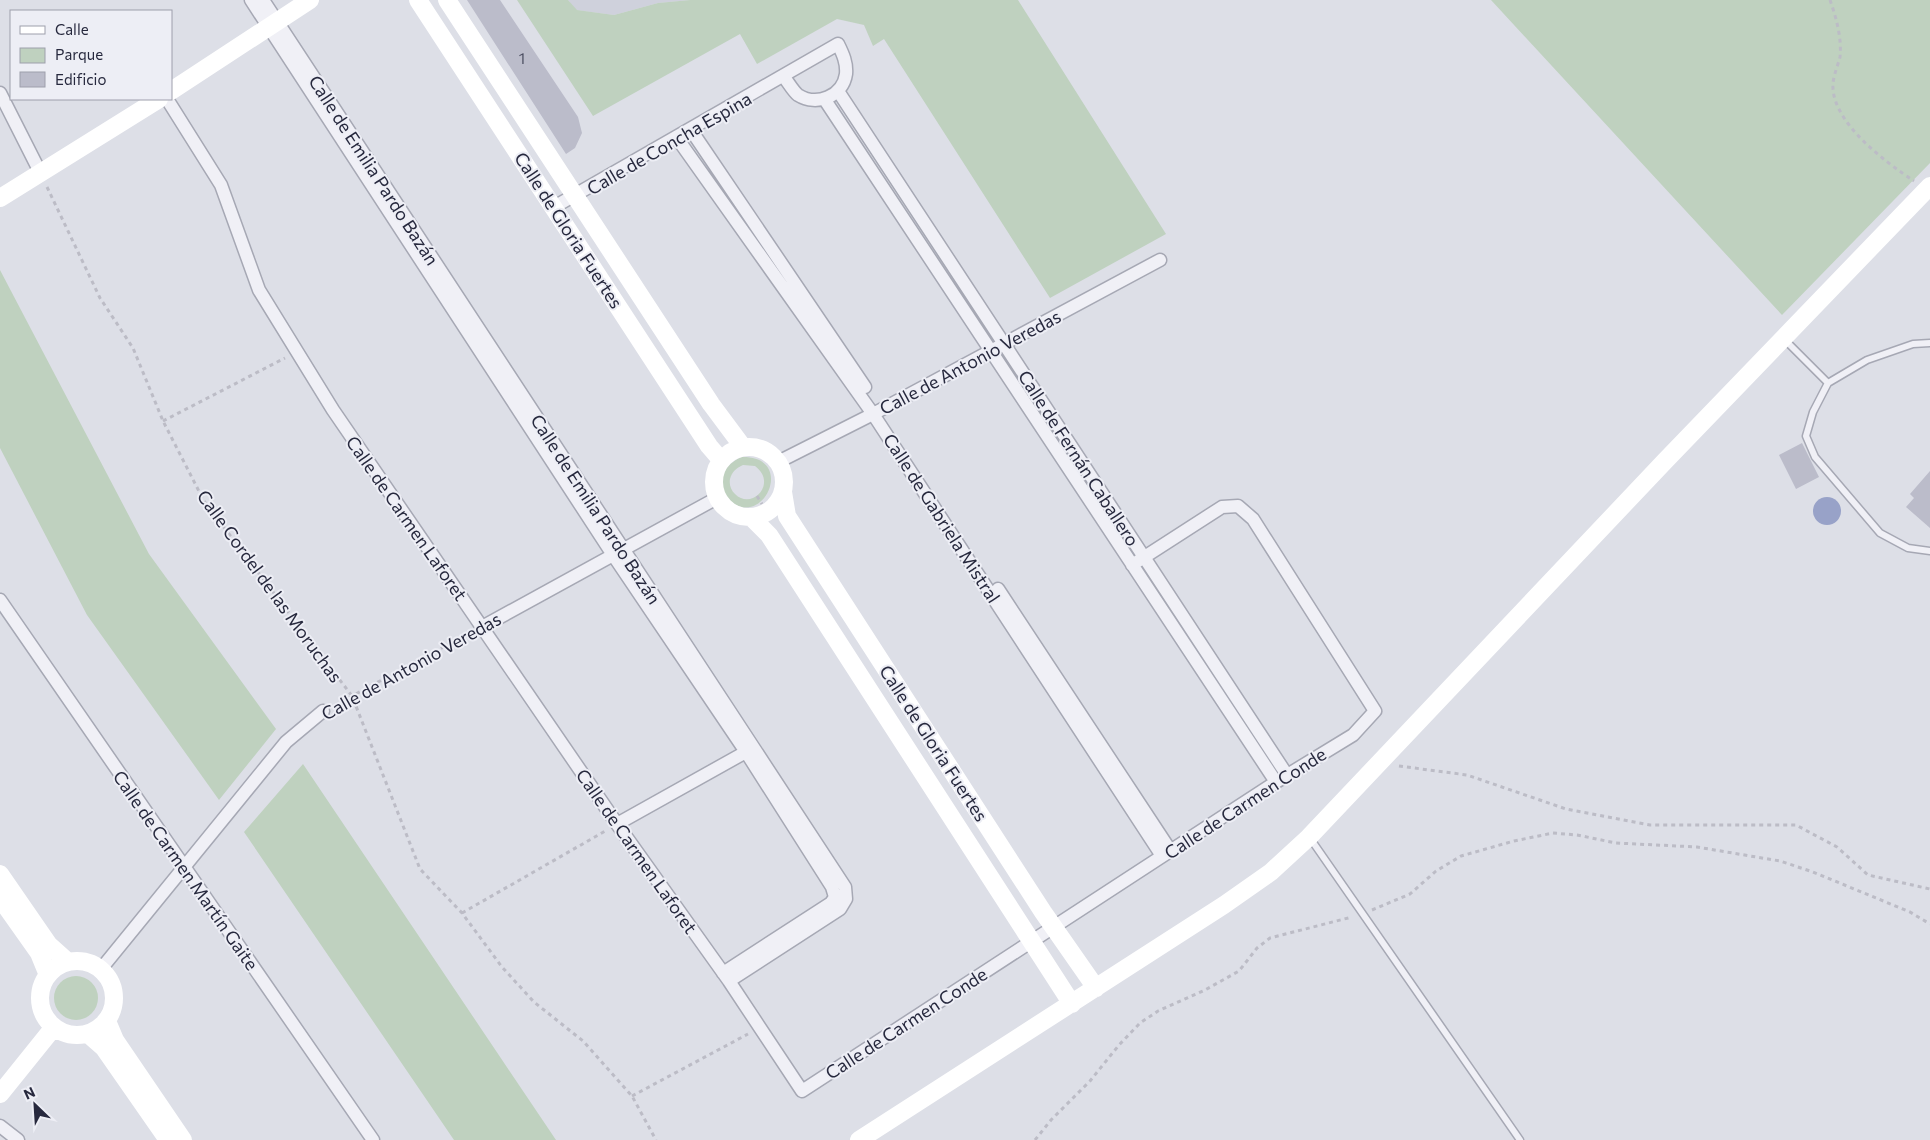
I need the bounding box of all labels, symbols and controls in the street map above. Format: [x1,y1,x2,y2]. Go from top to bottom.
legend [10,10,172,100]
text: Calle [55,20,89,38]
text: Parque [55,45,103,63]
house number: 1 [519,49,525,67]
text: Edificio [55,70,106,88]
street label: Calle de Emilia Pardo Bazán [304,71,444,269]
street label: Calle de Concha Espina [583,87,755,199]
street label: Calle de Gloria Fuertes [510,148,628,312]
street label: Calle de Antonio Veredas [876,305,1064,419]
street label: Calle de Fernán Caballero [1014,366,1144,550]
street label: Calle de Emilia Pardo Bazán [526,410,666,608]
street label: Calle de Gabriela Mistral [879,429,1005,607]
street label: Calle de Carmen Laforet [342,431,472,605]
street label: Calle Cordel de las Moruchas [193,485,347,687]
street label: Calle de Antonio Veredas [317,607,505,725]
street label: Calle de Gloria Fuertes [875,661,993,825]
street label: Calle de Carmen Conde [1160,742,1330,864]
street label: Calle de Carmen Laforet [572,764,702,938]
street label: Calle de Carmen Martín Gaite [109,766,263,974]
street label: Calle de Carmen Conde [821,962,991,1084]
north arrow [10,1080,60,1130]
text: N [21,1083,38,1103]

